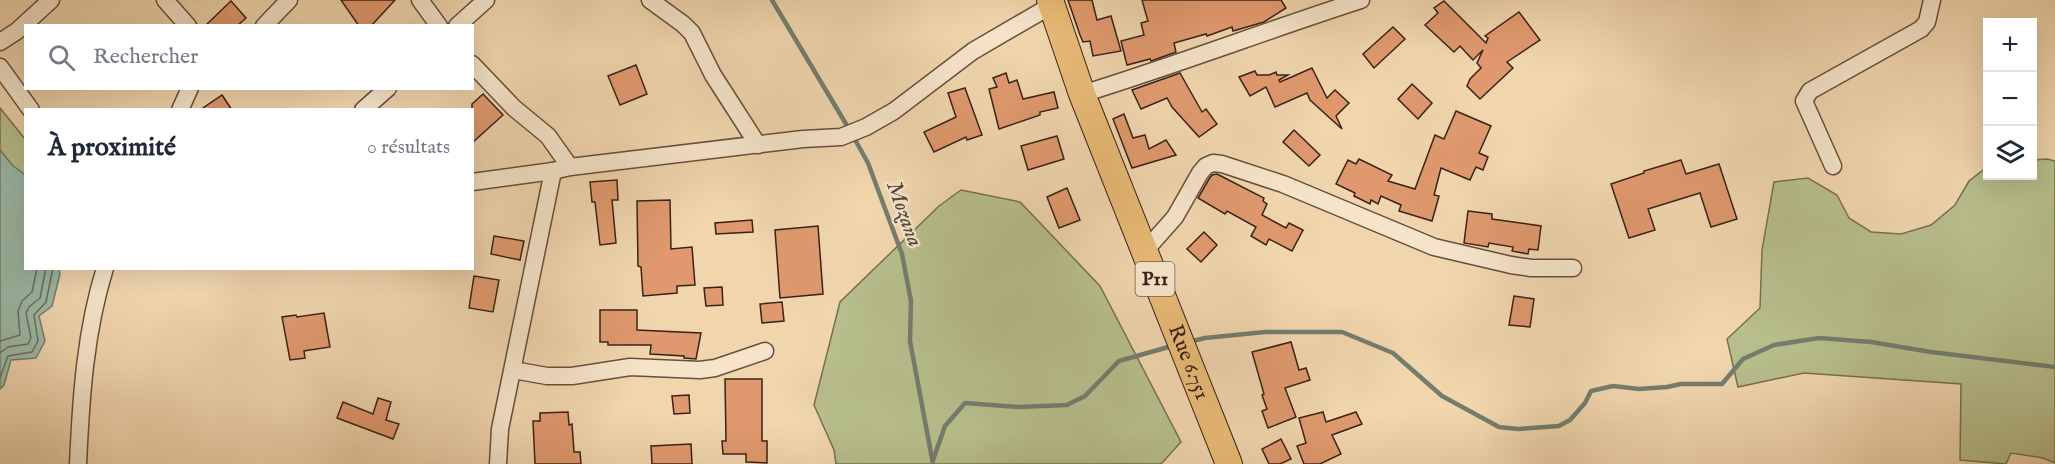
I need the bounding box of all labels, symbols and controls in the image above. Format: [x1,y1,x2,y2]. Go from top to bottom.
map controls [1983,18,2037,180]
button: + [1983,18,2037,72]
search box [24,24,474,90]
icon: search [45,41,78,74]
text: Rechercher [93,43,198,71]
button: − [1983,72,2037,126]
button: layers [1983,126,2037,180]
text: À proximité [48,131,176,164]
text: 0 résultats [367,135,450,160]
water label: Mozana [879,177,929,251]
road number: P11 [1136,262,1174,296]
street label: Rue 6.751 [1162,321,1216,404]

